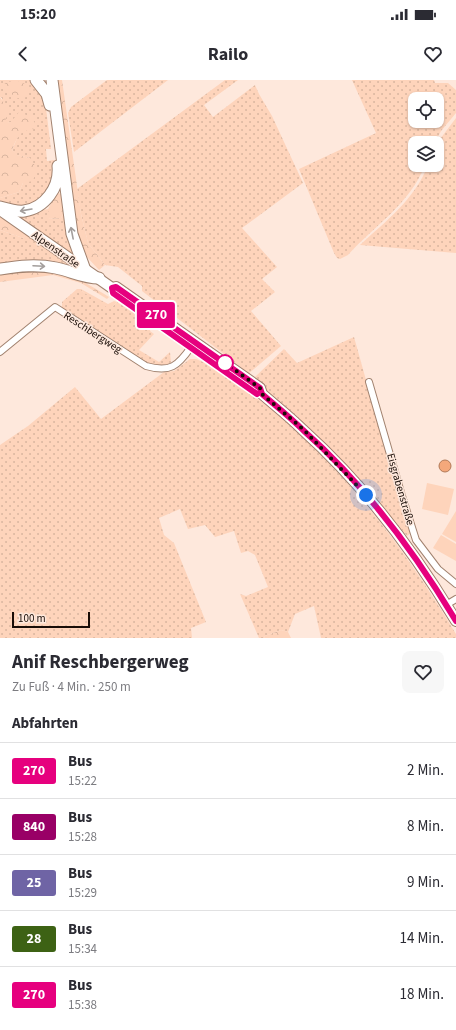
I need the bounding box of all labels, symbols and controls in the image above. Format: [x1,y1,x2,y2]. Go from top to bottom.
text: 15:20 [20,4,56,25]
text: Railo [208,42,248,67]
icon: back [12,43,34,65]
icon: heart [422,43,444,65]
map controls [408,92,444,172]
button: locate [408,92,444,128]
button: layers [408,136,444,172]
one-way arrow [20,206,33,214]
street label: Alpenstraße [29,227,83,272]
one-way arrow [68,227,76,240]
one-way arrow [32,262,45,270]
line badge: 270 [133,302,179,328]
text: 270 [145,305,167,325]
street label: Reschbergweg [61,308,125,357]
unlabelled marker [216,354,234,372]
street label: Eisgrabenstraße [383,451,418,527]
your location [356,485,376,505]
scale bar [12,610,90,629]
text: 100 m [18,611,46,626]
text: Anif Reschbergerweg [12,649,189,676]
button: heart [402,651,444,693]
text: Zu Fuß · 4 Min. · 250 m [12,678,131,696]
text: Abfahrten [12,713,78,734]
text: Bus [68,751,92,772]
text: 2 Min. [407,760,444,781]
text: 270 [23,761,45,781]
text: 15:22 [68,772,97,790]
text: Bus [68,807,92,828]
text: 8 Min. [407,816,444,837]
text: 840 [23,817,45,837]
text: 15:28 [68,828,97,846]
text: Bus [68,863,92,884]
text: 9 Min. [407,872,444,893]
text: 25 [27,873,41,893]
text: 15:29 [68,884,97,902]
text: Bus [68,919,92,940]
text: 14 Min. [400,928,444,949]
text: 28 [27,929,41,949]
text: 15:34 [68,940,97,958]
text: Bus [68,975,92,996]
text: 18 Min. [400,984,444,1005]
text: 270 [23,985,45,1005]
text: 15:38 [68,996,97,1014]

